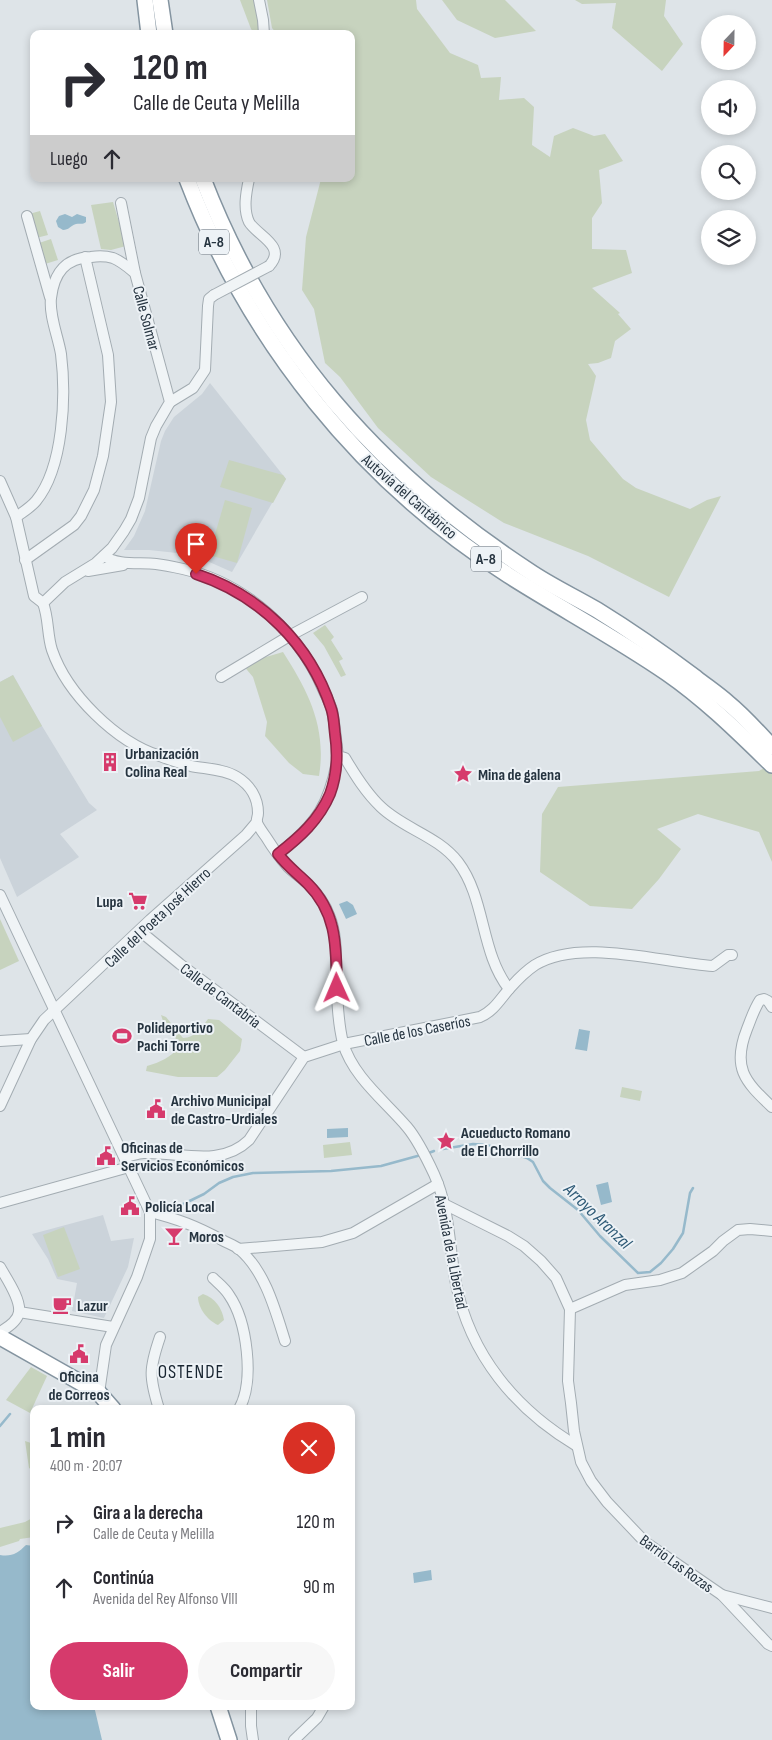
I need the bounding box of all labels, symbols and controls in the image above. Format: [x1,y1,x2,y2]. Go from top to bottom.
north arrow [701,15,756,70]
map controls [701,15,756,265]
text: 120 m [133,47,208,90]
icon: right [50,50,115,115]
button: sound [701,80,756,135]
text: Calle de Ceuta y Melilla [133,90,300,117]
icon: ahead [98,145,126,173]
button: search [701,145,756,200]
text: Luego [50,148,88,171]
button: layers [701,210,756,265]
road number: A-8 [199,230,229,254]
street label: Calle Solmar [128,284,163,353]
street label: Autovía del Cantábrico [357,450,461,544]
pin [175,523,217,574]
icon: arrive [182,530,210,558]
road number: A-8 [471,546,501,572]
place label: Urbanización Colina Real [125,745,199,782]
building icon: Urbanización Colina Real [99,751,121,773]
place icon: Mina de galena [452,763,474,785]
place label: Mina de galena [478,766,561,785]
street label: Calle del Poeta José Hierro [101,864,215,972]
supermarket icon: Lupa [127,890,149,912]
place label: Lupa [96,893,123,912]
street label: Calle de Cantabria [176,960,264,1033]
position arrow [310,961,362,1013]
street label: Calle de los Caseríos [363,1012,472,1051]
place label: Polideportivo Pachi Torre [137,1019,213,1056]
sports icon: Polideportivo Pachi Torre [111,1025,133,1047]
place label: Archivo Municipal de Castro-Urdiales [170,1092,277,1129]
public building icon: Archivo Municipal de Castro-Urdiales [145,1098,167,1120]
place label: Acueducto Romano de El Chorrillo [460,1124,571,1161]
place icon: Acueducto Romano de El Chorrillo [435,1130,457,1152]
place label: Oficinas de Servicios Económicos [121,1139,244,1176]
public building icon: Oficinas de Servicios Económicos [95,1145,117,1167]
water label: Arroyo Aranzal [559,1178,636,1254]
street label: Avenida de la Libertad [430,1193,471,1311]
public building icon: Policía Local [119,1195,141,1217]
place label: Policía Local [145,1198,215,1217]
bar icon: Moros [163,1225,185,1247]
place label: Moros [189,1228,224,1247]
cafe icon: Lazur [51,1294,73,1316]
place label: Lazur [77,1297,108,1316]
public building icon: Oficina de Correos [68,1343,90,1365]
district label: OSTENDE [158,1361,224,1384]
place label: Oficina de Correos [48,1368,110,1405]
text: 1 min [50,1420,106,1456]
button: close [283,1422,335,1474]
text: 400 m · 20:07 [50,1457,122,1476]
text: Gira a la derecha [93,1502,203,1525]
icon: right [50,1509,78,1537]
text: 120 m [297,1511,335,1534]
text: Calle de Ceuta y Melilla [93,1525,215,1544]
street label: Barrio Las Rozas [636,1531,717,1597]
text: Continúa [93,1567,154,1590]
icon: ahead [50,1574,78,1602]
text: 90 m [303,1576,335,1599]
text: Avenida del Rey Alfonso VIII [93,1590,238,1609]
button: Salir [50,1642,188,1700]
button: Compartir [198,1642,335,1700]

